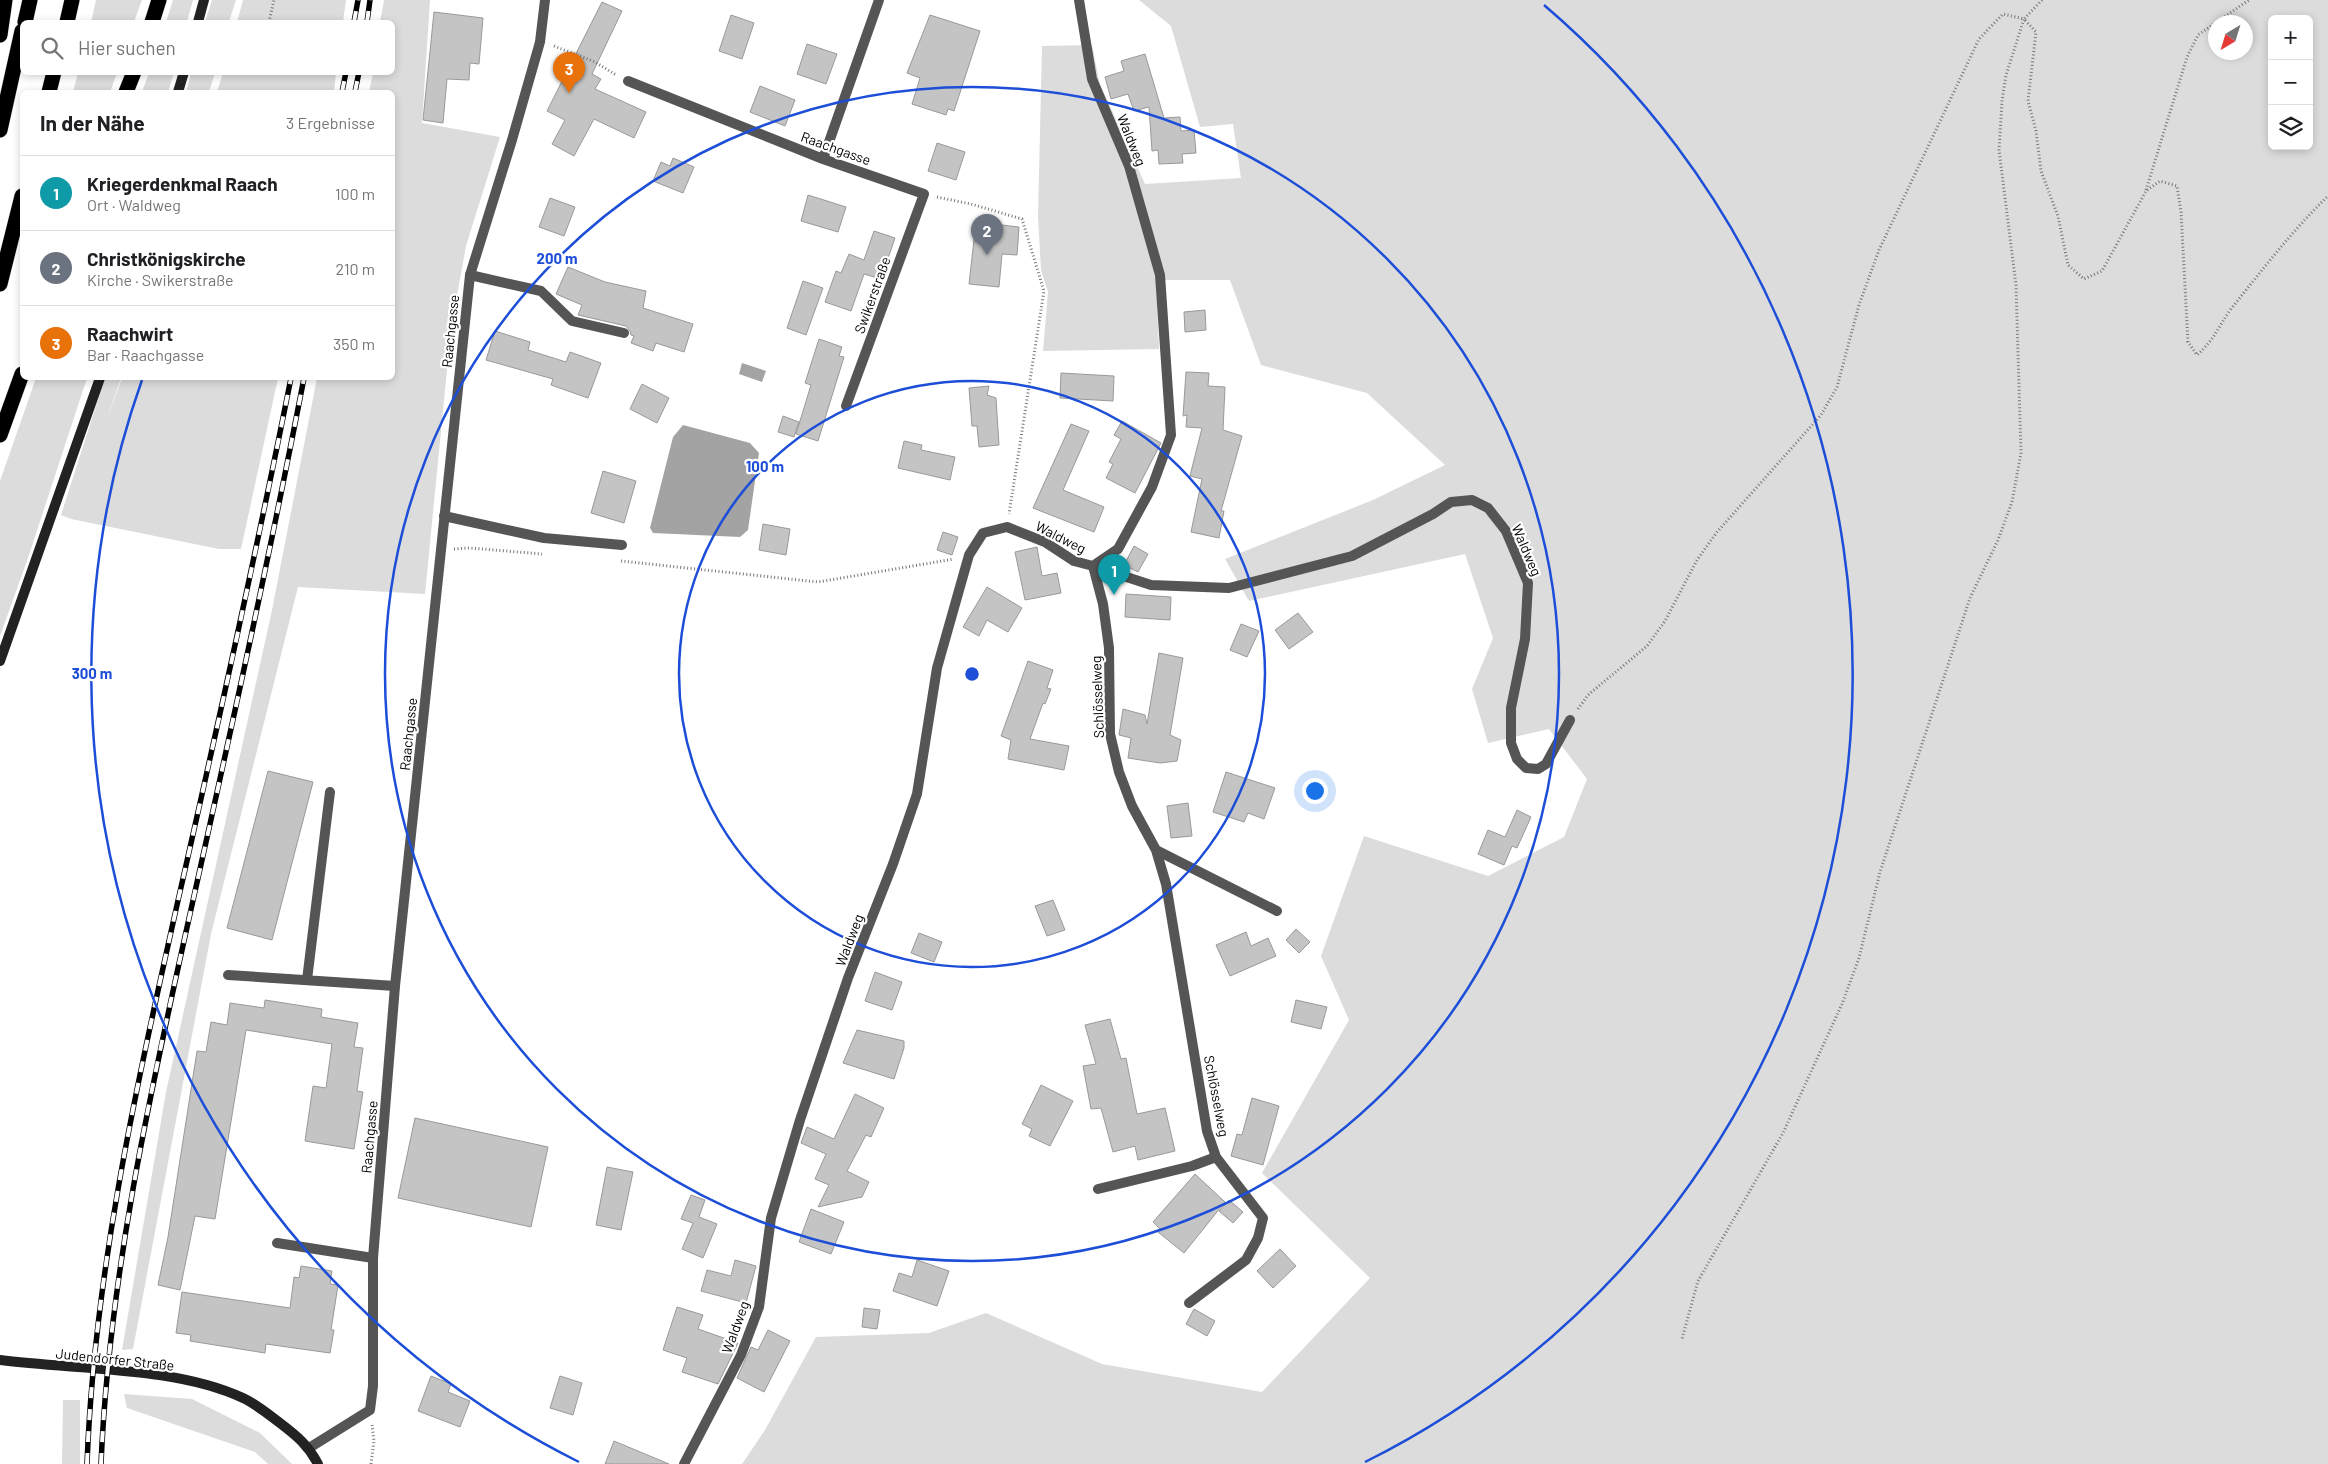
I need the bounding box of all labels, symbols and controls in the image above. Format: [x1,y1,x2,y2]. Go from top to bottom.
north arrow [2208,15,2253,60]
map controls [2268,15,2313,150]
button: + [2268,15,2313,60]
search box [20,20,395,75]
icon: search [38,34,66,62]
text: Hier suchen [78,36,176,59]
pin: 3 [553,52,585,93]
button: − [2268,60,2313,105]
button: layers [2268,105,2313,150]
text: In der Nähe [40,110,145,135]
street label: Waldweg [1114,112,1150,168]
text: 3 Ergebnisse [286,113,375,132]
street label: Raachgasse [799,128,873,168]
text: Kriegerdenkmal Raach [87,172,278,195]
text: 1 [53,184,59,203]
text: 100 m [335,184,375,203]
text: Ort · Waldweg [87,195,181,214]
pin: 2 [971,214,1003,255]
text: Christkönigskirche [87,247,246,270]
text: 200 m [536,249,578,267]
street label: Swikerstraße [850,254,894,336]
text: 2 [52,259,60,278]
text: 210 m [336,259,375,278]
text: Kirche · Swikerstraße [87,270,234,289]
street label: Raachgasse [438,294,462,368]
text: Raachwirt [87,322,173,345]
text: 3 [52,334,60,353]
text: 350 m [333,334,375,353]
text: Bar · Raachgasse [87,345,204,364]
text: 100 m [746,457,784,475]
street label: Waldweg [1033,517,1089,557]
street label: Waldweg [1509,522,1545,578]
pin: 1 [1098,554,1130,595]
street label: Schlösselweg [1087,655,1107,739]
text: 300 m [72,664,112,682]
centre of rings [963,665,981,683]
street label: Raachgasse [396,697,420,771]
your location [1302,778,1328,804]
street label: Waldweg [831,912,867,968]
street label: Schlösselweg [1201,1054,1233,1138]
street label: Raachgasse [357,1100,381,1174]
street label: Waldweg [718,1299,752,1355]
street label: Judendorfer Straße [55,1344,175,1374]

